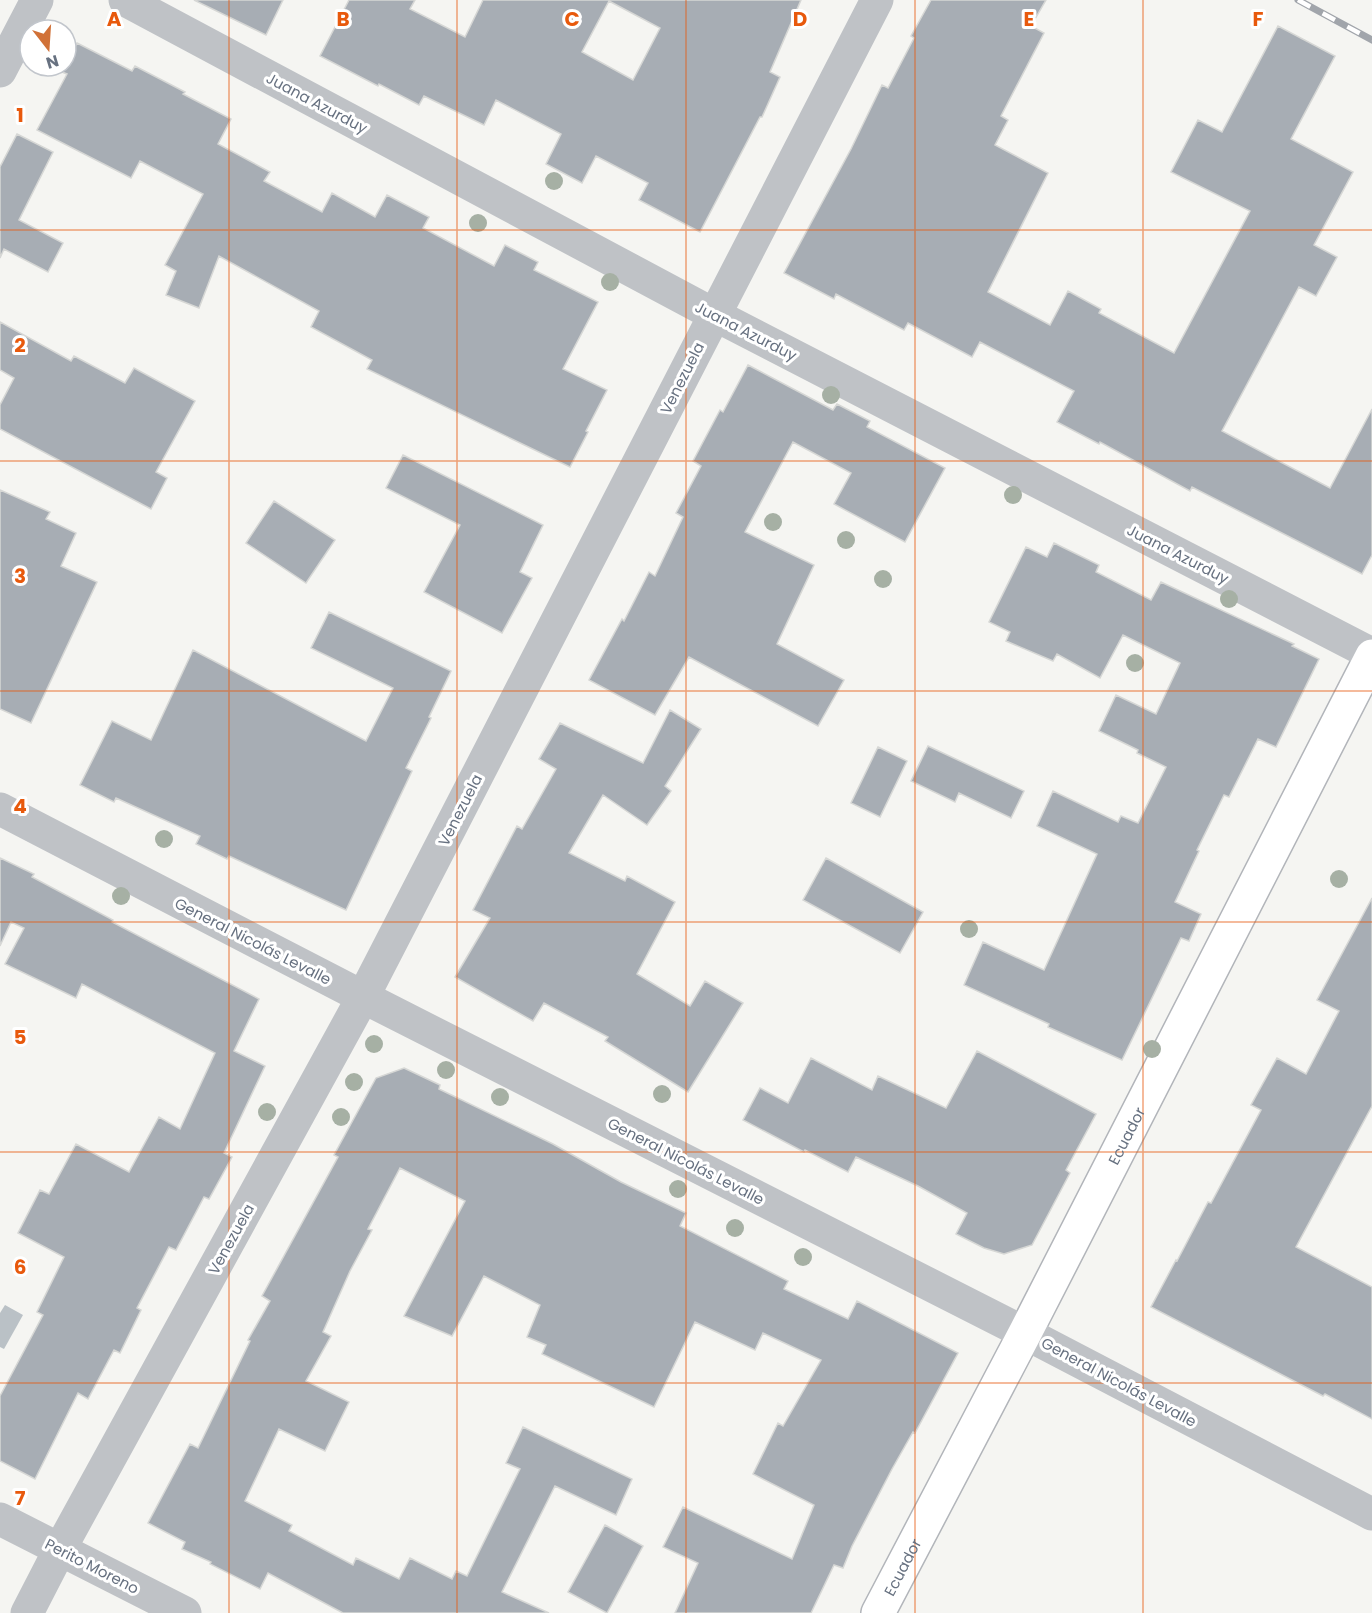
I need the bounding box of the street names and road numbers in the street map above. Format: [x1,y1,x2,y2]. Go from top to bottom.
street label: Juana Azurduy [263,67,372,139]
street label: Juana Azurduy [691,296,801,366]
street label: Venezuela [655,339,709,417]
street label: Juana Azurduy [1123,519,1233,589]
street label: Venezuela [433,771,487,849]
street label: General Nicolás Levalle [171,892,335,990]
street label: Ecuador [1103,1103,1150,1168]
street label: General Nicolás Levalle [604,1112,768,1210]
street label: Venezuela [203,1200,259,1278]
street label: General Nicolás Levalle [1038,1332,1200,1432]
street label: Perito Moreno [41,1533,143,1599]
street label: Ecuador [878,1534,926,1599]

